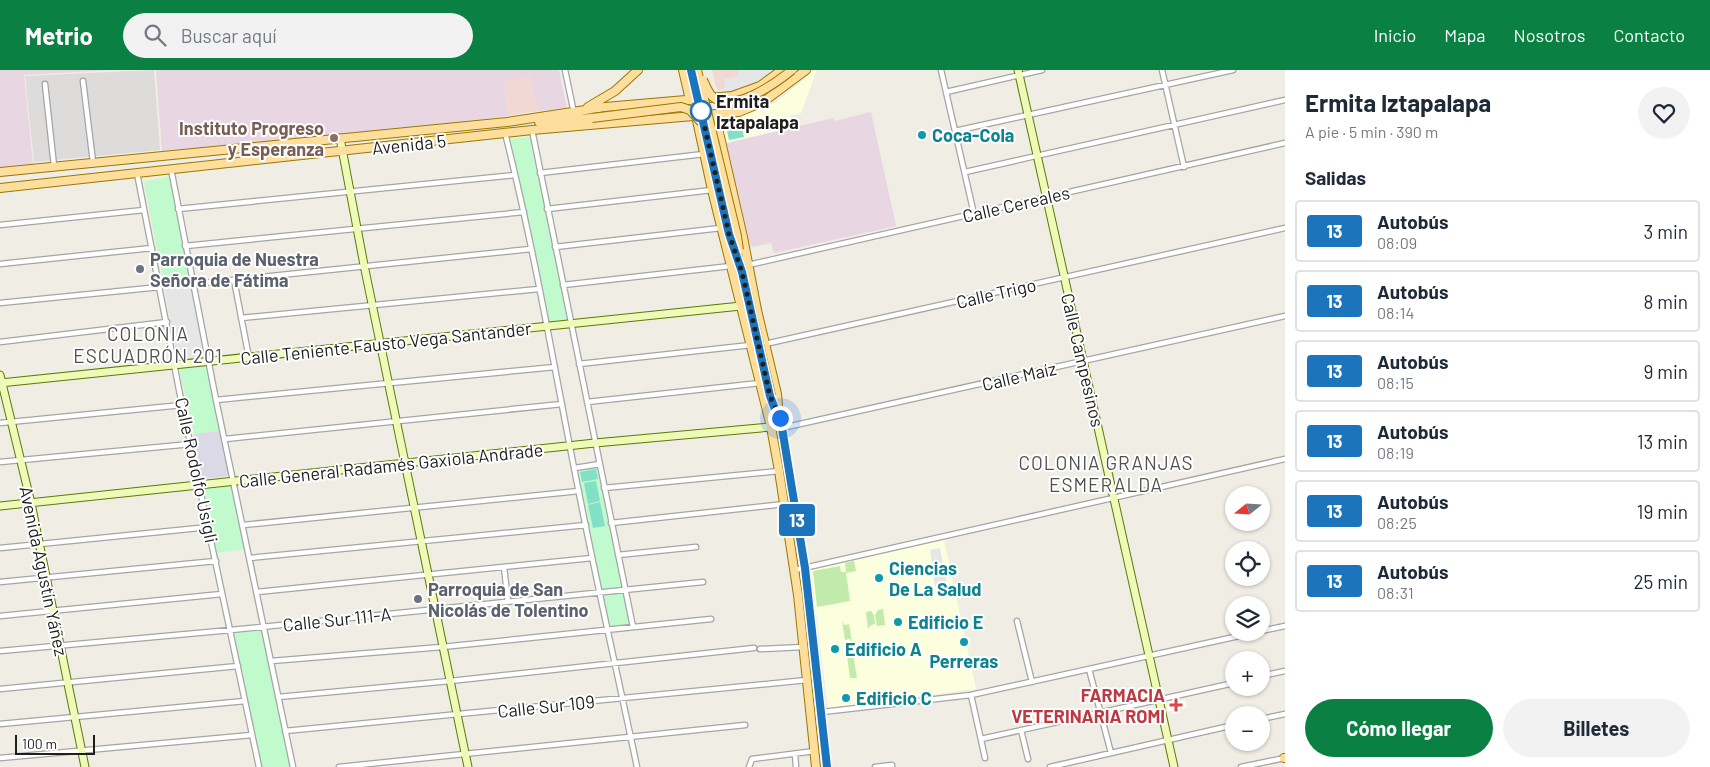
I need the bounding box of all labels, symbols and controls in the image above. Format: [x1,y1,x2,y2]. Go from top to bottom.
search box [123,13,473,58]
text: Metrio [25,21,93,50]
icon: search [141,21,169,49]
text: Buscar aquí [181,24,276,47]
text: Inicio [1374,24,1416,46]
text: Mapa [1444,24,1486,46]
text: Nosotros [1514,24,1585,46]
text: Contacto [1613,24,1685,46]
button: heart [1638,87,1690,139]
text: Ermita Iztapalapa [1305,88,1491,117]
place label: Ermita Iztapalapa [716,90,799,133]
marker: Ermita Iztapalapa [690,100,712,122]
place label: Instituto Progreso y Esperanza [179,117,324,160]
text: A pie · 5 min · 390 m [1305,122,1438,141]
place label: Coca-Cola [932,124,1014,146]
street label: Avenida 5 [371,129,447,159]
marker: Coca-Cola [916,129,928,141]
marker: Instituto Progreso y Esperanza [328,132,340,144]
text: Salidas [1305,166,1366,189]
street label: Calle Cereales [960,181,1072,227]
text: Autobús [1377,210,1448,233]
text: 13 [1326,220,1343,242]
text: 3 min [1644,220,1688,243]
text: 08:09 [1377,233,1417,252]
place label: Parroquia de Nuestra Señora de Fátima [150,248,319,291]
marker: Parroquia de Nuestra Señora de Fátima [134,263,146,275]
street label: Calle Trigo [954,273,1038,313]
text: Autobús [1377,280,1448,303]
text: 13 [1326,290,1343,312]
text: 8 min [1644,290,1688,313]
street label: Calle Campesinos [1057,291,1109,429]
text: 08:14 [1377,303,1414,322]
street label: Calle Teniente Fausto Vega Santander [239,317,533,369]
district label: COLONIA ESCUADRÓN 201 [73,322,223,367]
text: Autobús [1377,350,1448,373]
street label: Calle Maíz [980,357,1058,395]
text: 13 [1326,360,1343,382]
text: 9 min [1644,360,1688,383]
text: 08:15 [1377,373,1414,392]
street label: Calle Rodolfo Usigli [171,395,223,545]
your location [768,406,793,431]
text: Autobús [1377,420,1448,443]
text: 13 [1326,430,1343,452]
text: 13 min [1637,430,1688,453]
street label: Calle General Radamés Gaxiola Andrade [238,438,544,492]
text: 08:19 [1377,443,1414,462]
district label: COLONIA GRANJAS ESMERALDA [1018,451,1194,496]
street label: Avenida Agustín Yáñez [15,484,73,658]
north arrow [1225,486,1270,531]
map controls [1225,486,1270,751]
text: Autobús [1377,490,1448,513]
text: 13 [1326,500,1343,522]
text: 19 min [1637,500,1688,523]
line badge: 13 [774,504,820,536]
text: 13 [789,509,805,531]
text: 08:25 [1377,513,1417,532]
button: locate [1225,541,1270,586]
place label: Ciencias De La Salud [889,557,981,600]
text: Autobús [1377,560,1448,583]
text: 13 [1326,570,1343,592]
text: 25 min [1633,570,1688,593]
marker: Ciencias De La Salud [873,572,885,584]
place label: Parroquia de San Nicolás de Tolentino [428,578,589,621]
text: 08:31 [1377,583,1414,602]
marker: Parroquia de San Nicolás de Tolentino [412,593,424,605]
button: layers [1225,596,1270,641]
street label: Calle Sur 111-A [282,602,392,636]
place label: Edificio E [908,611,983,633]
marker: Edificio E [892,616,904,628]
marker: Perreras [958,636,970,648]
place label: Edificio A [845,638,922,660]
marker: Edificio A [829,643,841,655]
place label: Perreras [930,650,998,672]
button: + [1225,651,1270,696]
place label: FARMACIA VETERINARIA ROMI [1011,684,1165,727]
place label: Edificio C [856,687,932,709]
street label: Calle Sur 109 [496,690,596,722]
marker: Edificio C [840,692,852,704]
marker: FARMACIA VETERINARIA ROMI [1169,698,1183,712]
button: Cómo llegar [1305,699,1493,757]
button: Billetes [1503,699,1690,757]
button: − [1225,706,1270,751]
scale bar [15,732,95,755]
text: 100 m [22,735,57,752]

